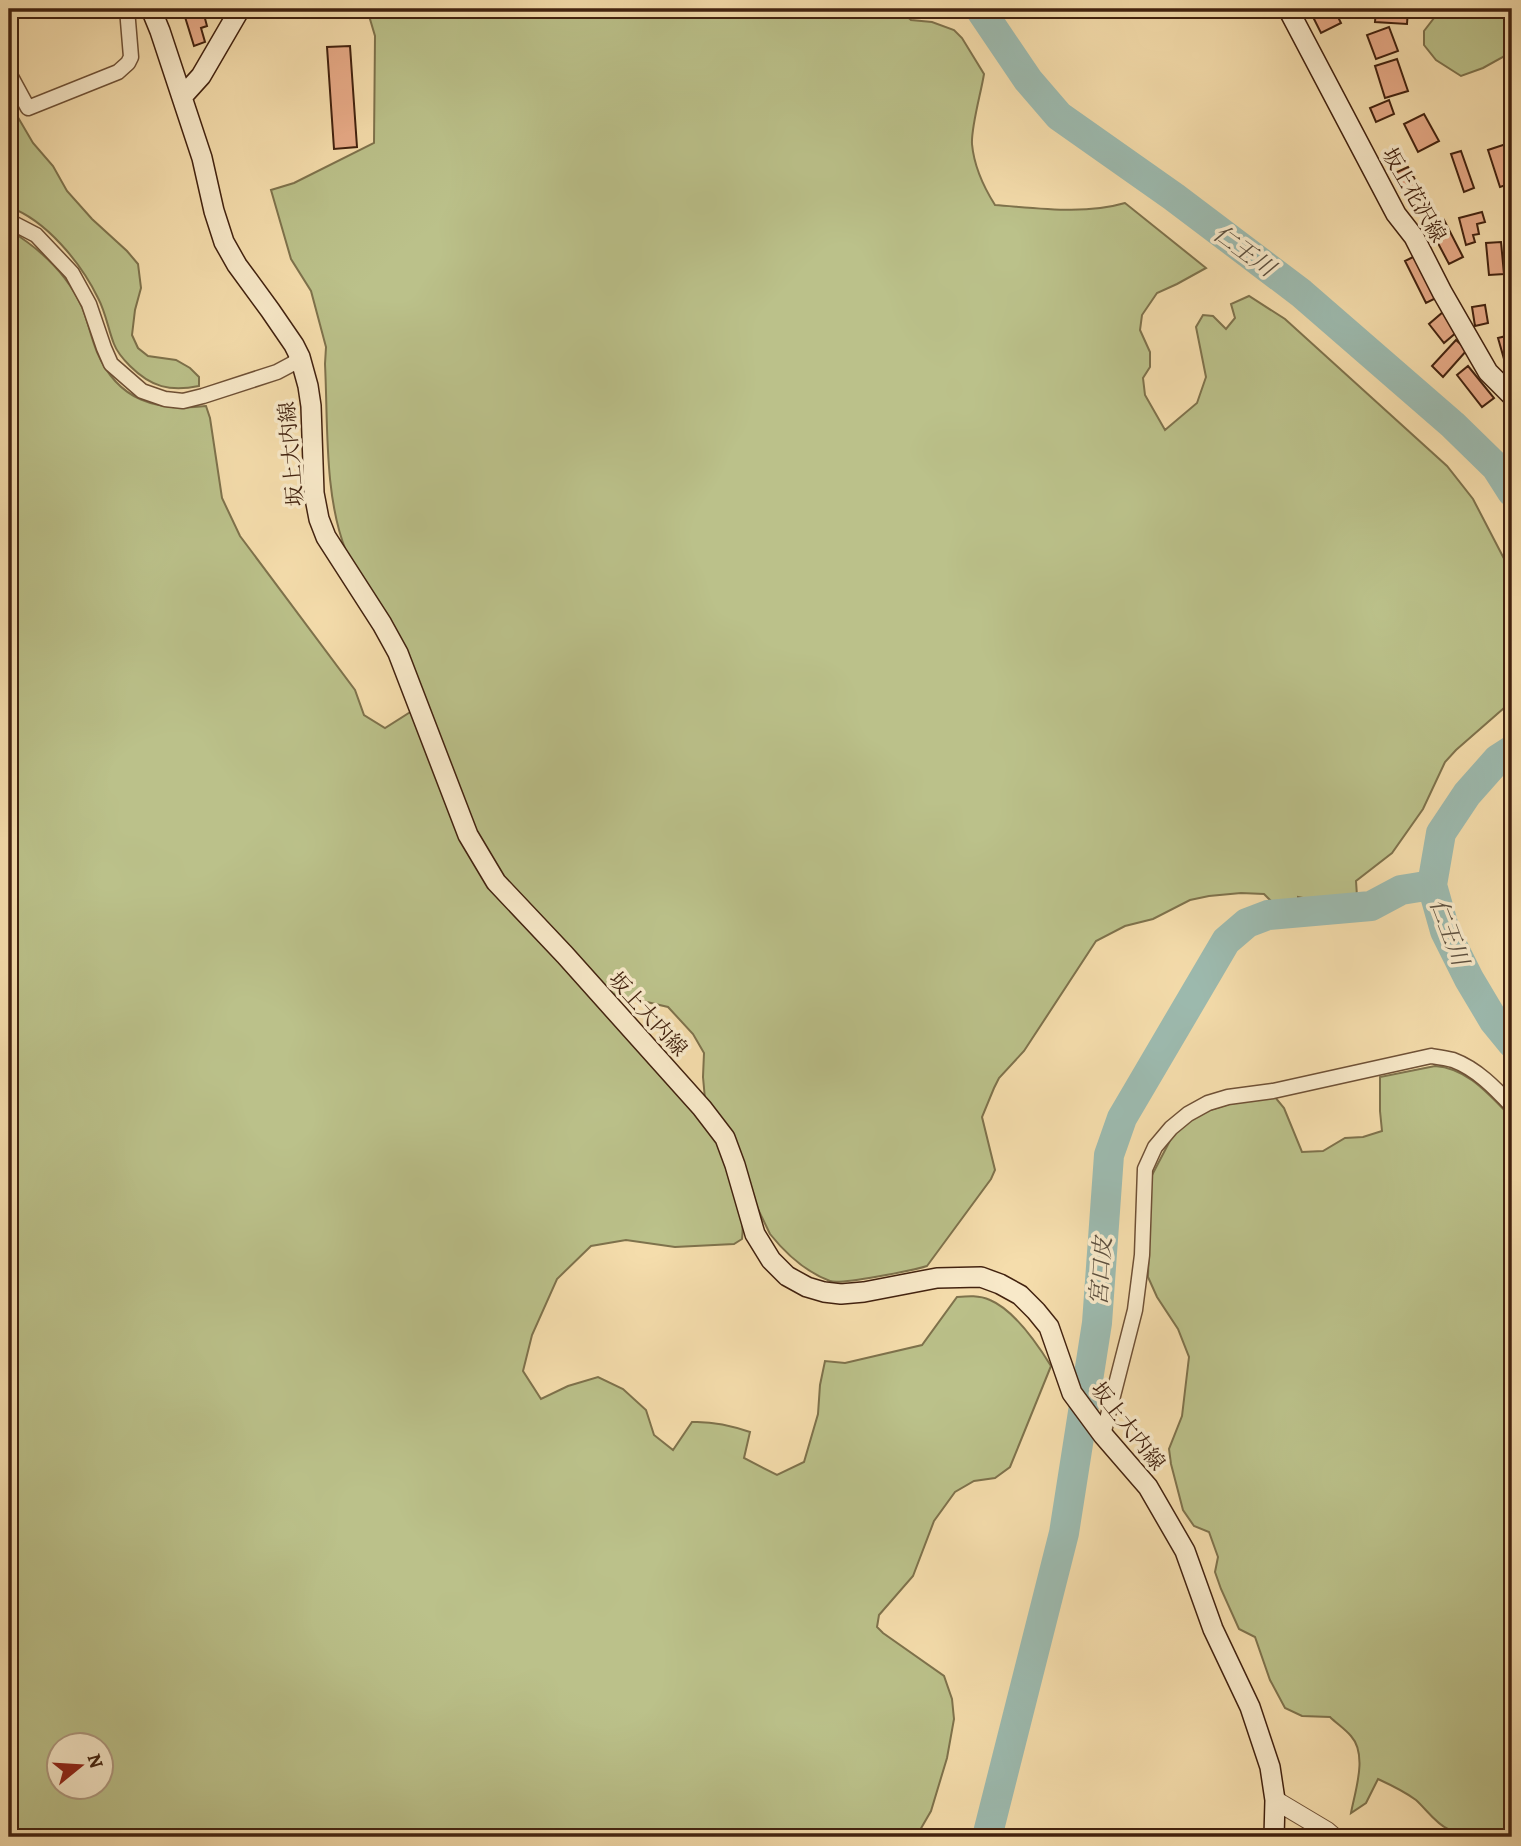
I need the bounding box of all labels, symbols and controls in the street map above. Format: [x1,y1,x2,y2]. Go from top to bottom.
street label: 坂上花沢線 [1376,143,1452,247]
water label: 仁王川 [1207,218,1283,286]
street label: 坂上大内線 [272,400,310,508]
water label: 仁王川 [1422,894,1477,973]
street label: 坂上大内線 [602,966,694,1062]
water label: 宮口皮 [1083,1234,1119,1306]
street label: 坂上大内線 [1085,1376,1171,1476]
north arrow [46,1730,116,1800]
text: N [81,1750,110,1772]

